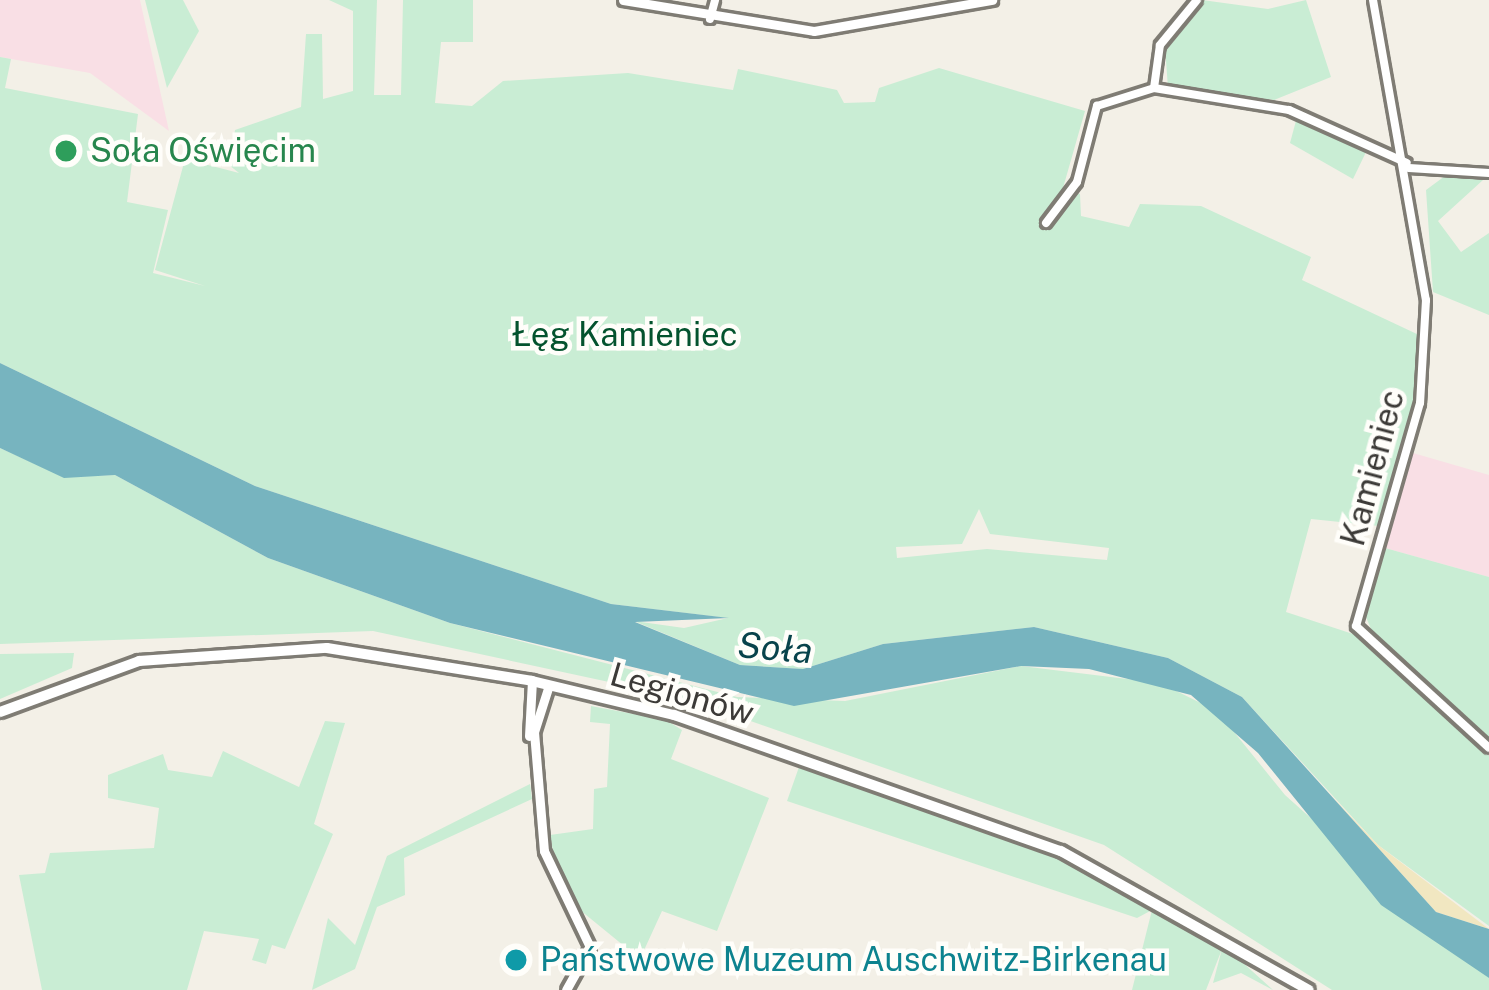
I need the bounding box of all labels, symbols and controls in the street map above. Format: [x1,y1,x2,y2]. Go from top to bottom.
place label: Soła Oświęcim [90,131,316,171]
marker: Soła Oświęcim [53,138,79,164]
park label: Łęg Kamieniec [512,315,738,355]
street label: Kamieniec [1333,386,1413,550]
water label: Soła [736,623,814,673]
street label: Legionów [606,655,758,733]
place label: Państwowe Muzeum Auschwitz-Birkenau [540,940,1167,980]
marker: Państwowe Muzeum Auschwitz-Birkenau [503,947,529,973]

